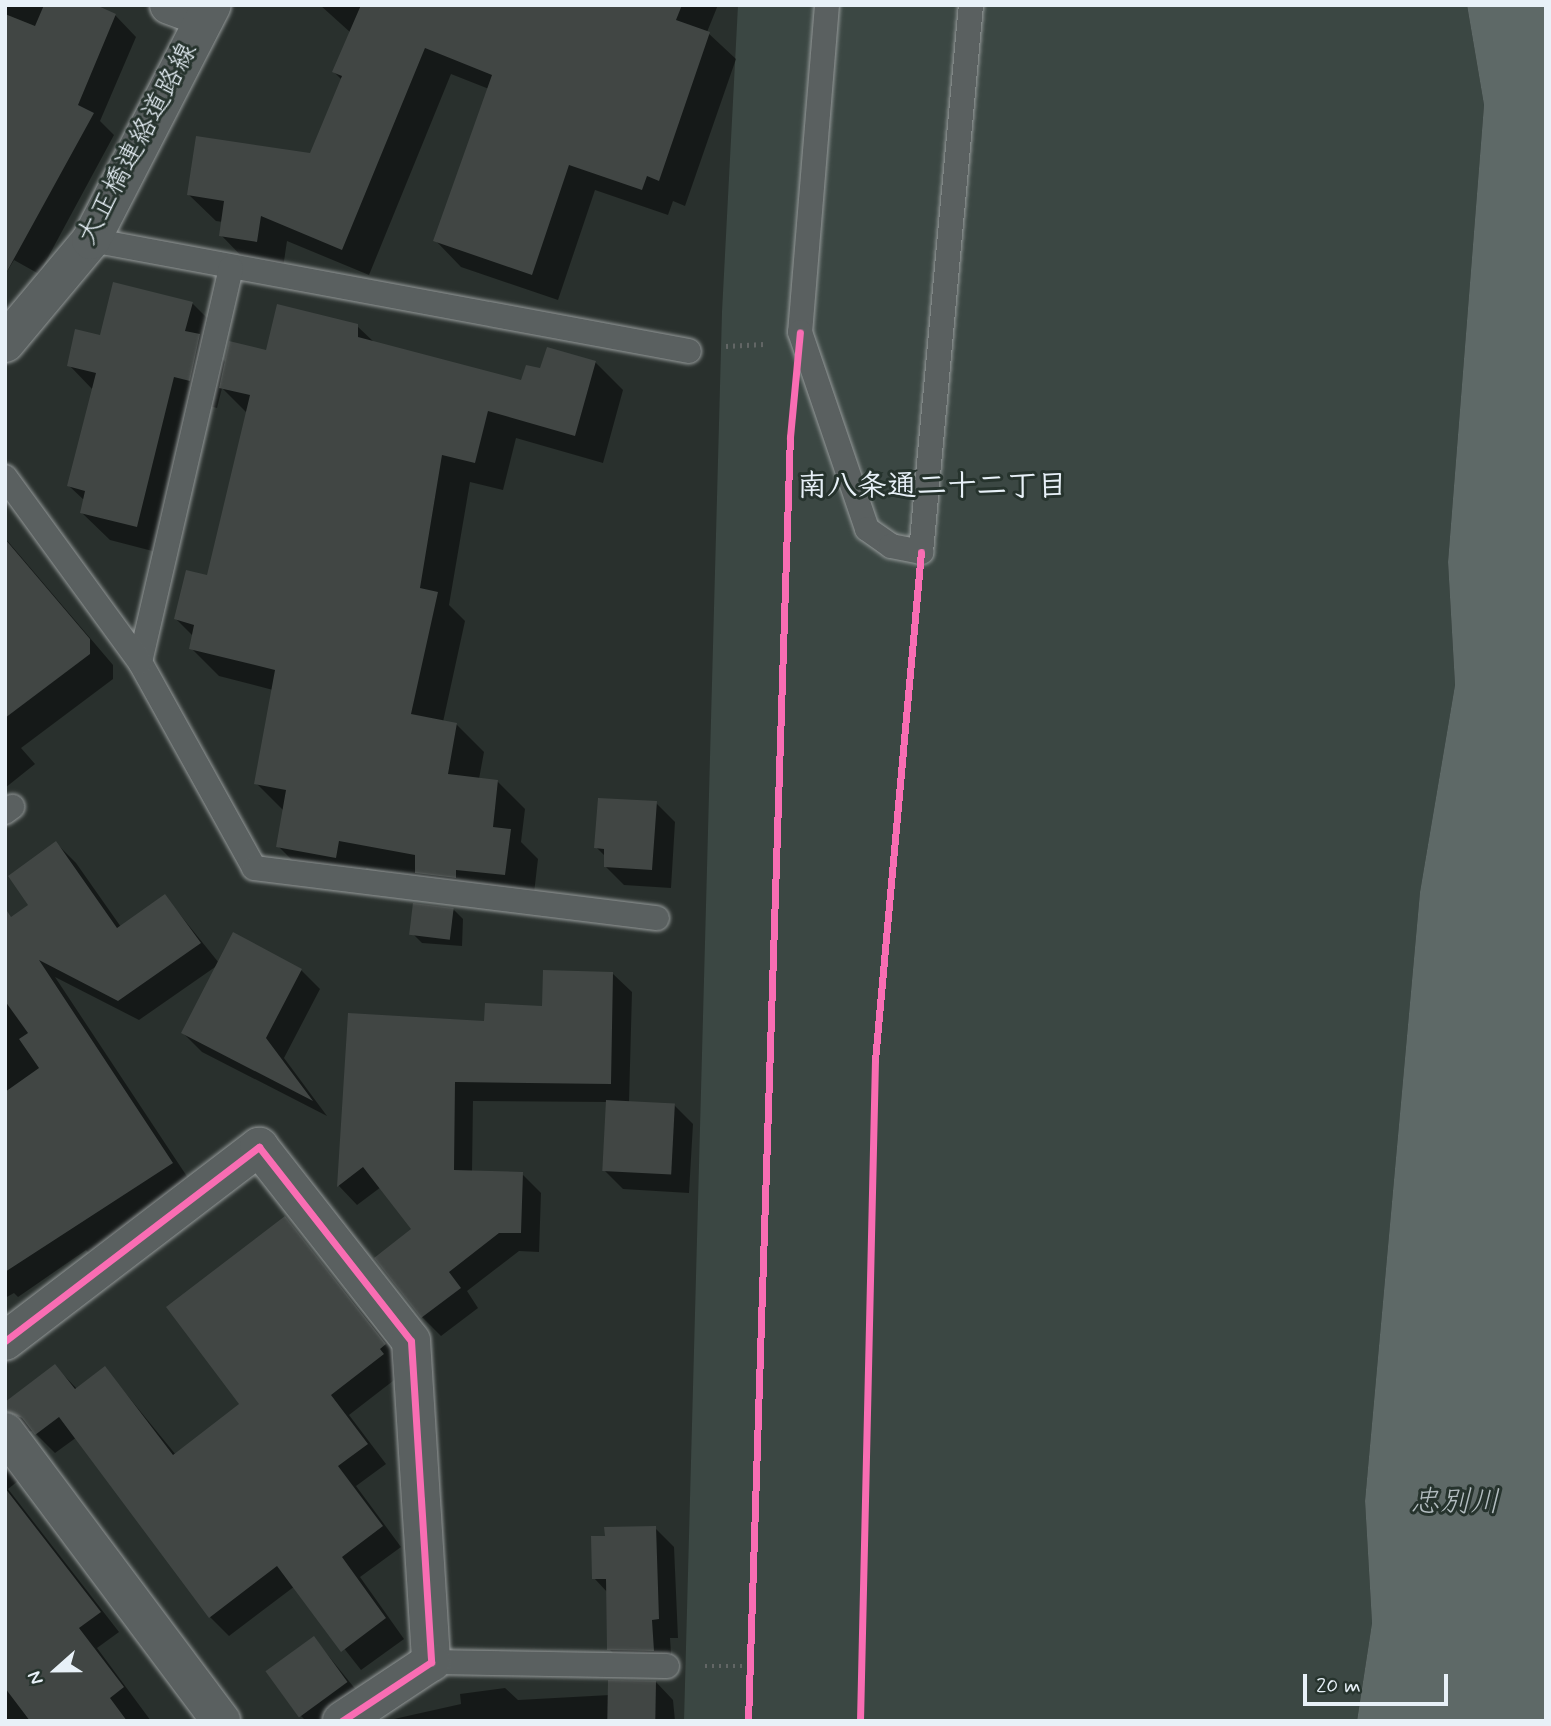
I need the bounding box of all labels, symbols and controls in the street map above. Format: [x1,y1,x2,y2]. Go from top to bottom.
street label: 大正橋連絡道路線 [71,37,205,251]
district label: 南八条通二十二丁目 [797,469,1067,505]
water label: 忠別川 [1410,1485,1500,1521]
north arrow [21,1635,91,1705]
scale bar [1306,1660,1451,1704]
text: N [22,1667,50,1688]
text: 20 m [1316,1672,1361,1700]

